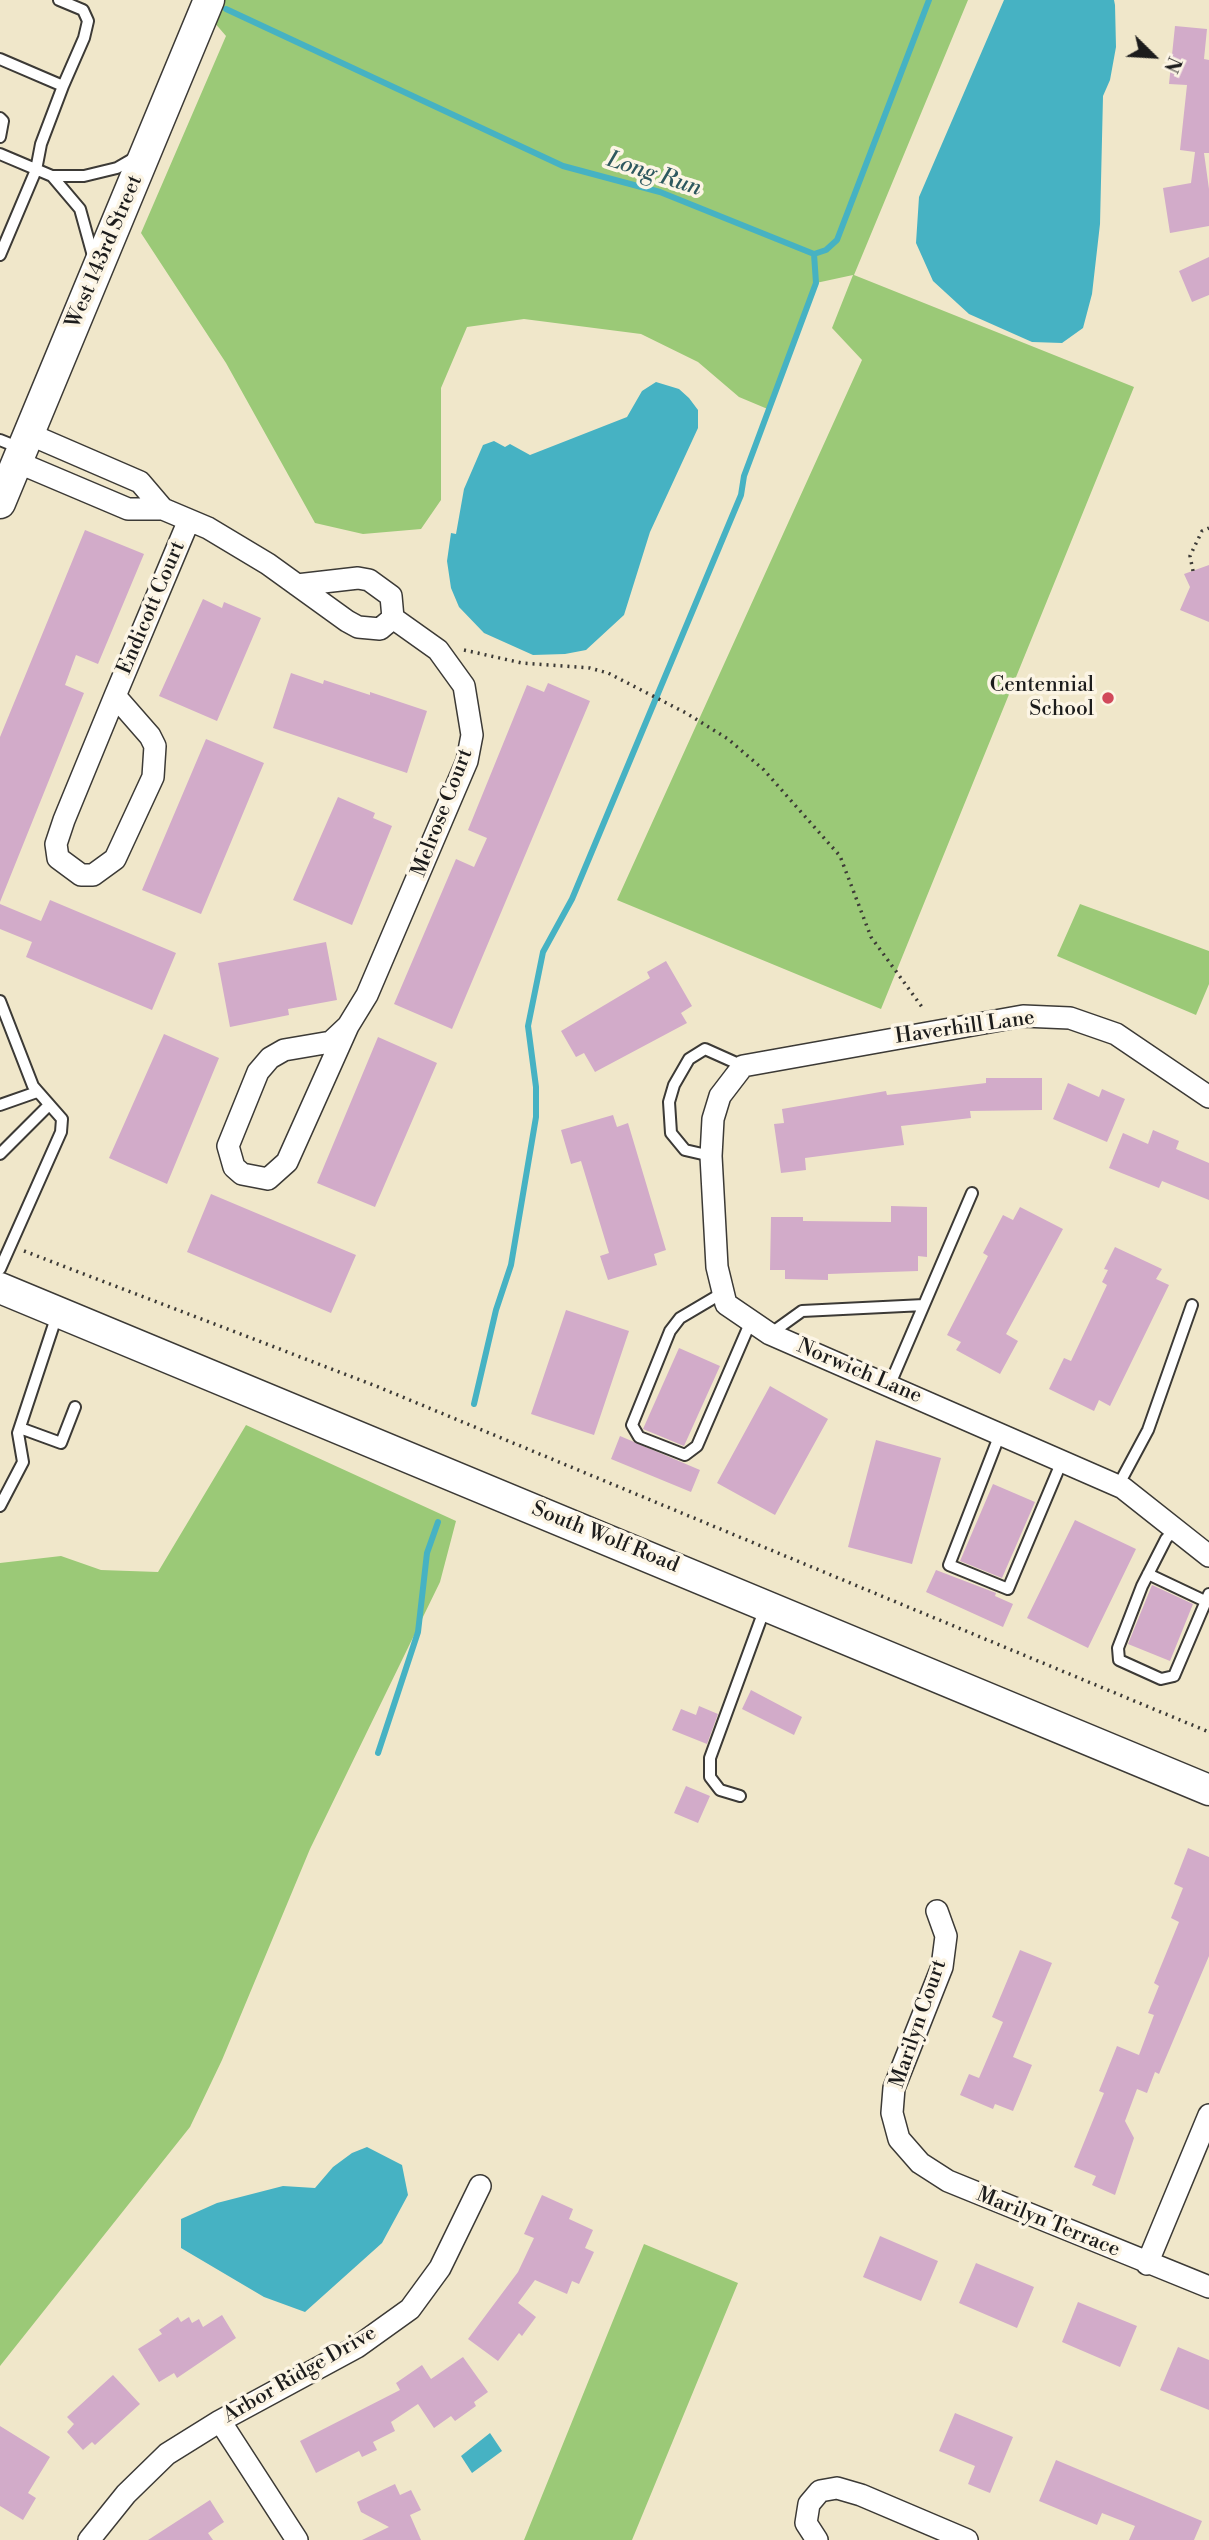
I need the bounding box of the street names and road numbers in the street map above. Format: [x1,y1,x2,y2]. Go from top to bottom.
street label: West 143rd Street [61,172,149,332]
street label: Endicott Court [113,537,191,679]
street label: Melrose Court [407,745,479,881]
street label: Haverhill Lane [894,1006,1036,1050]
street label: Norwich Lane [793,1334,925,1410]
street label: South Wolf Road [528,1497,682,1579]
street label: Marilyn Court [885,1956,953,2092]
street label: Marilyn Terrace [972,2183,1124,2263]
street label: Arbor Ridge Drive [219,2321,381,2429]

